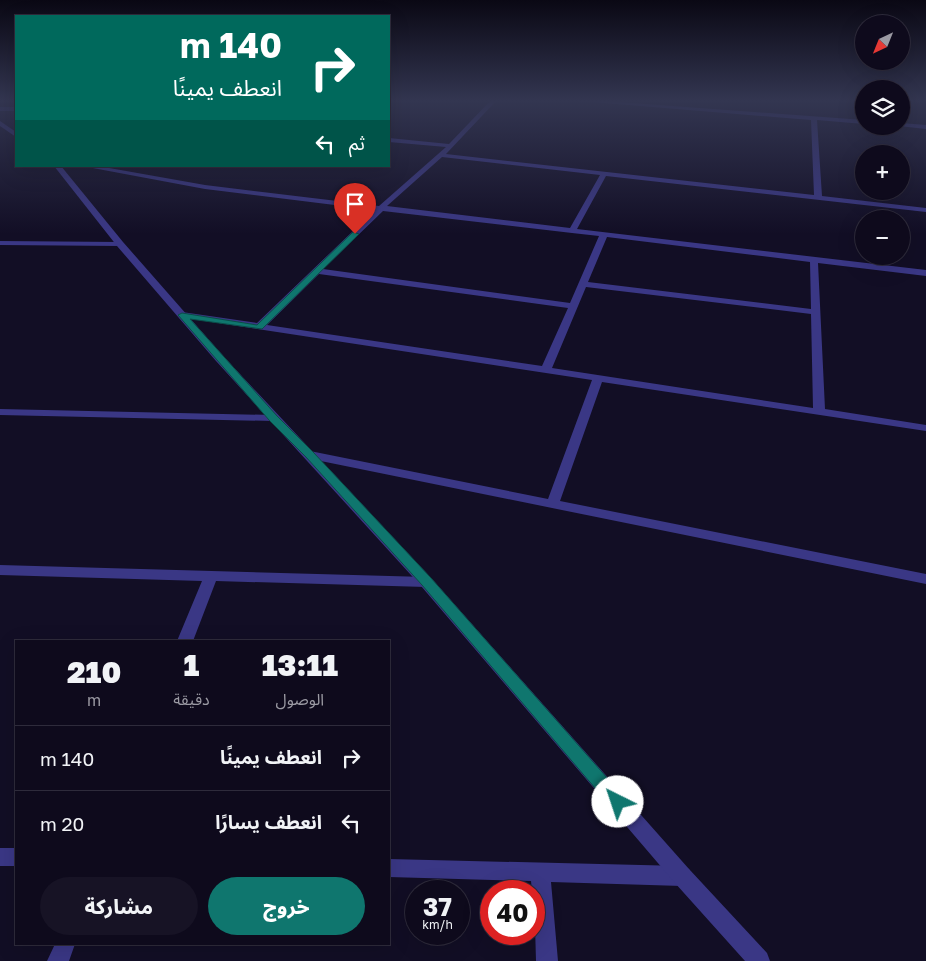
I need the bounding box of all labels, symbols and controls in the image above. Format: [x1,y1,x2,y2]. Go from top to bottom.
north arrow [855,15,910,70]
map controls [855,15,910,265]
text: 140 m [180,24,282,66]
icon: right [300,35,365,100]
text: انعطف يمينًا [173,74,282,101]
button: layers [855,80,910,135]
icon: left [311,130,339,158]
text: ثم [349,131,365,154]
button: + [855,145,910,200]
pin [334,183,376,234]
icon: arrive [341,190,369,218]
button: − [855,210,910,265]
text: 1 [184,647,199,683]
text: 13:11 [262,647,338,683]
text: 210 [67,654,121,690]
text: دقيقة [173,689,210,709]
text: الوصول [276,689,324,709]
text: m [87,690,101,710]
icon: right [337,744,365,772]
text: انعطف يمينًا [220,745,322,768]
text: 140 m [40,747,94,770]
position arrow [591,775,643,827]
icon: left [337,809,365,837]
text: انعطف يسارًا [215,810,322,833]
text: 20 m [40,812,84,835]
button: مشاركة [40,877,198,935]
button: خروج [208,877,365,935]
speed limit sign: 40 [480,880,545,945]
text: 37 [423,891,452,922]
text: km/h [422,917,453,932]

